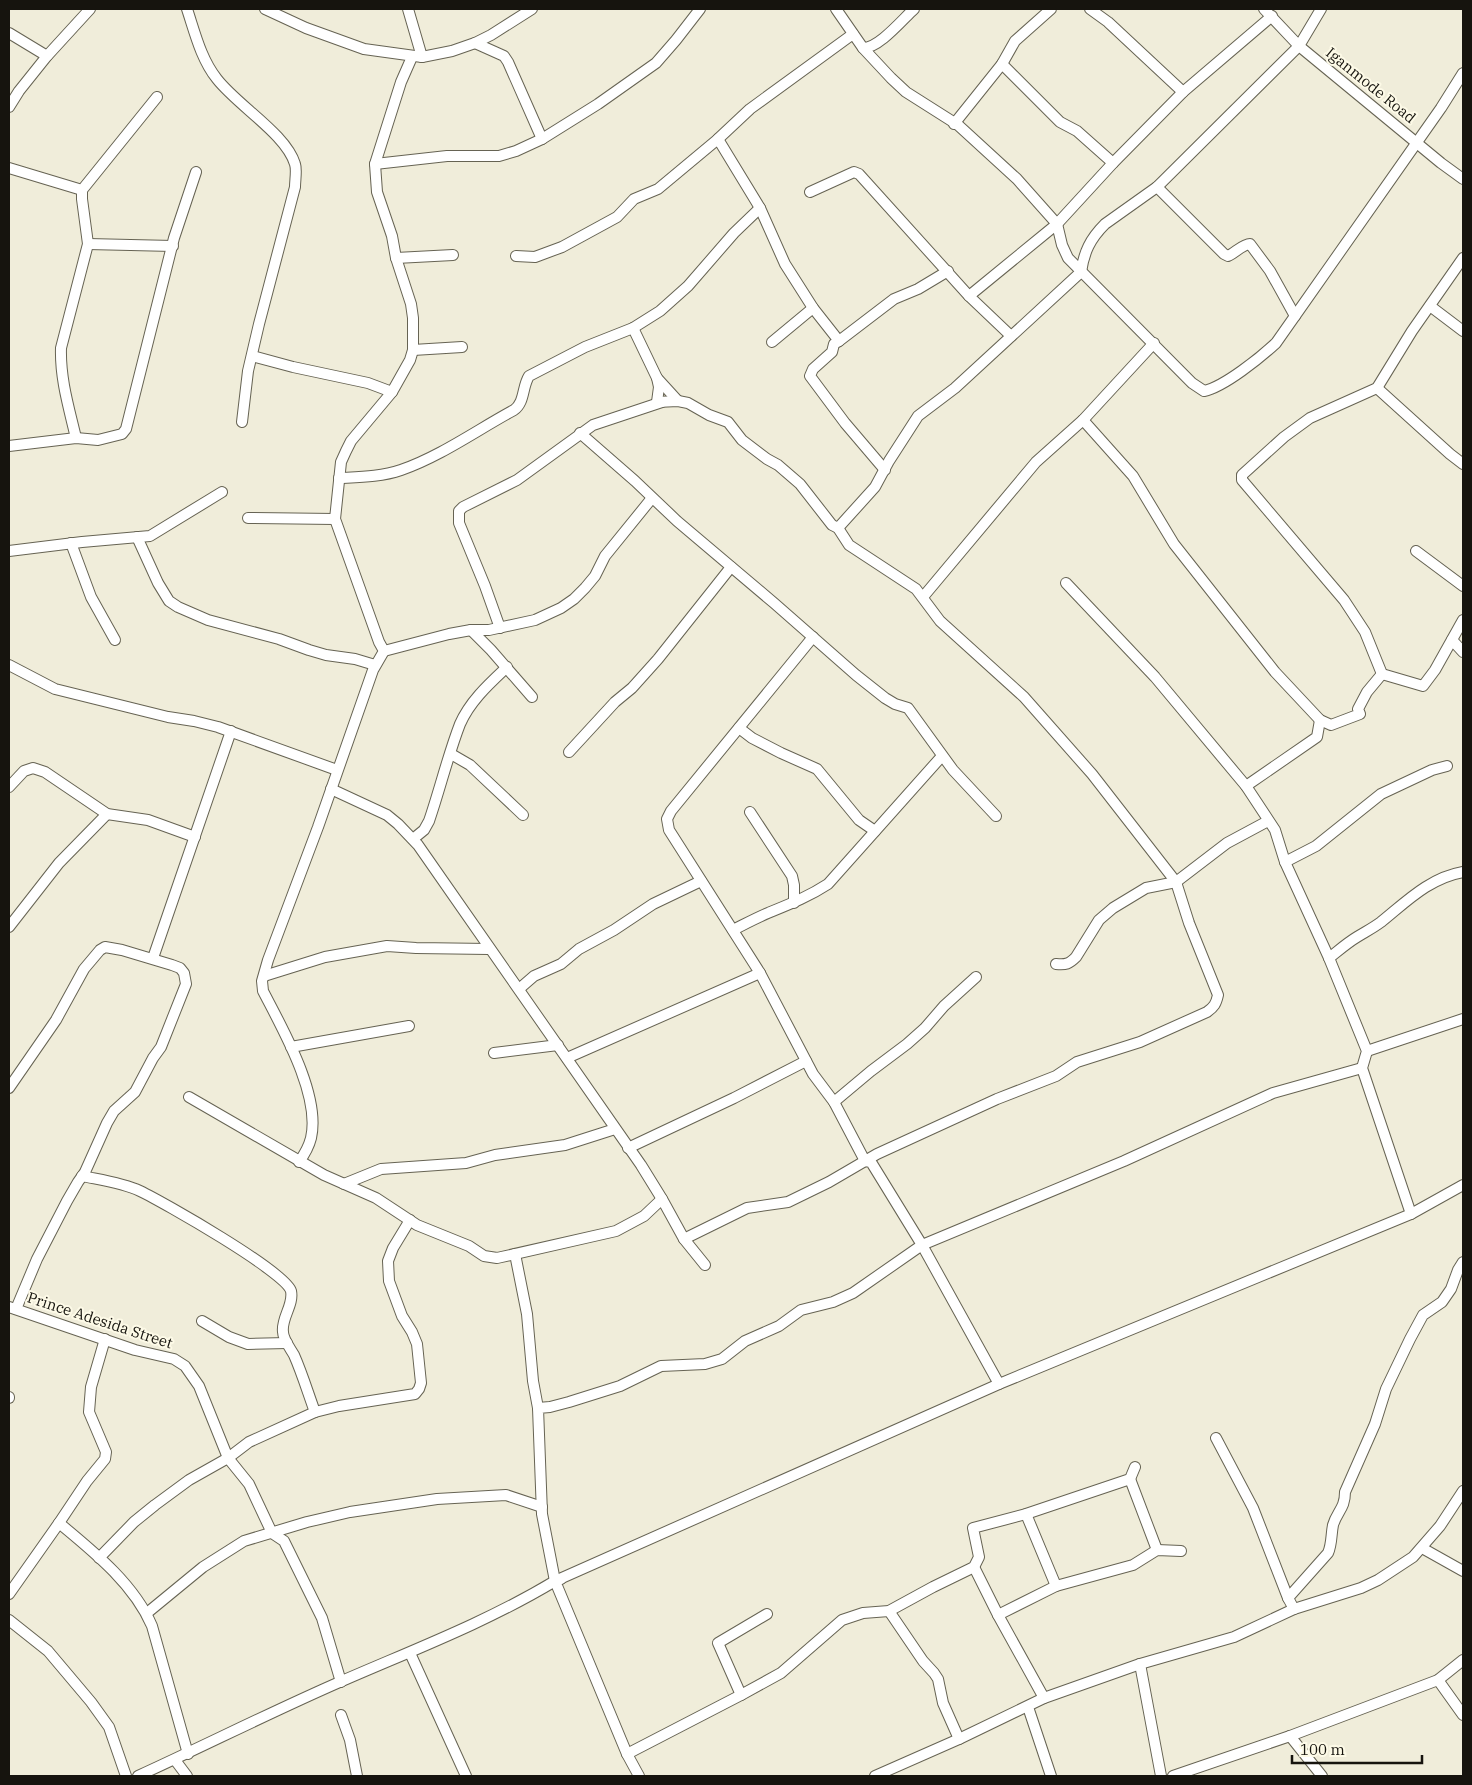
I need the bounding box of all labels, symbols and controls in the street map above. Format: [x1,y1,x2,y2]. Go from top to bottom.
street label: Iganmode Road [1322,43,1420,127]
street label: Prince Adesida Street [25,1288,175,1352]
scale bar [1292,1732,1422,1764]
text: 100 m [1300,1740,1345,1759]

